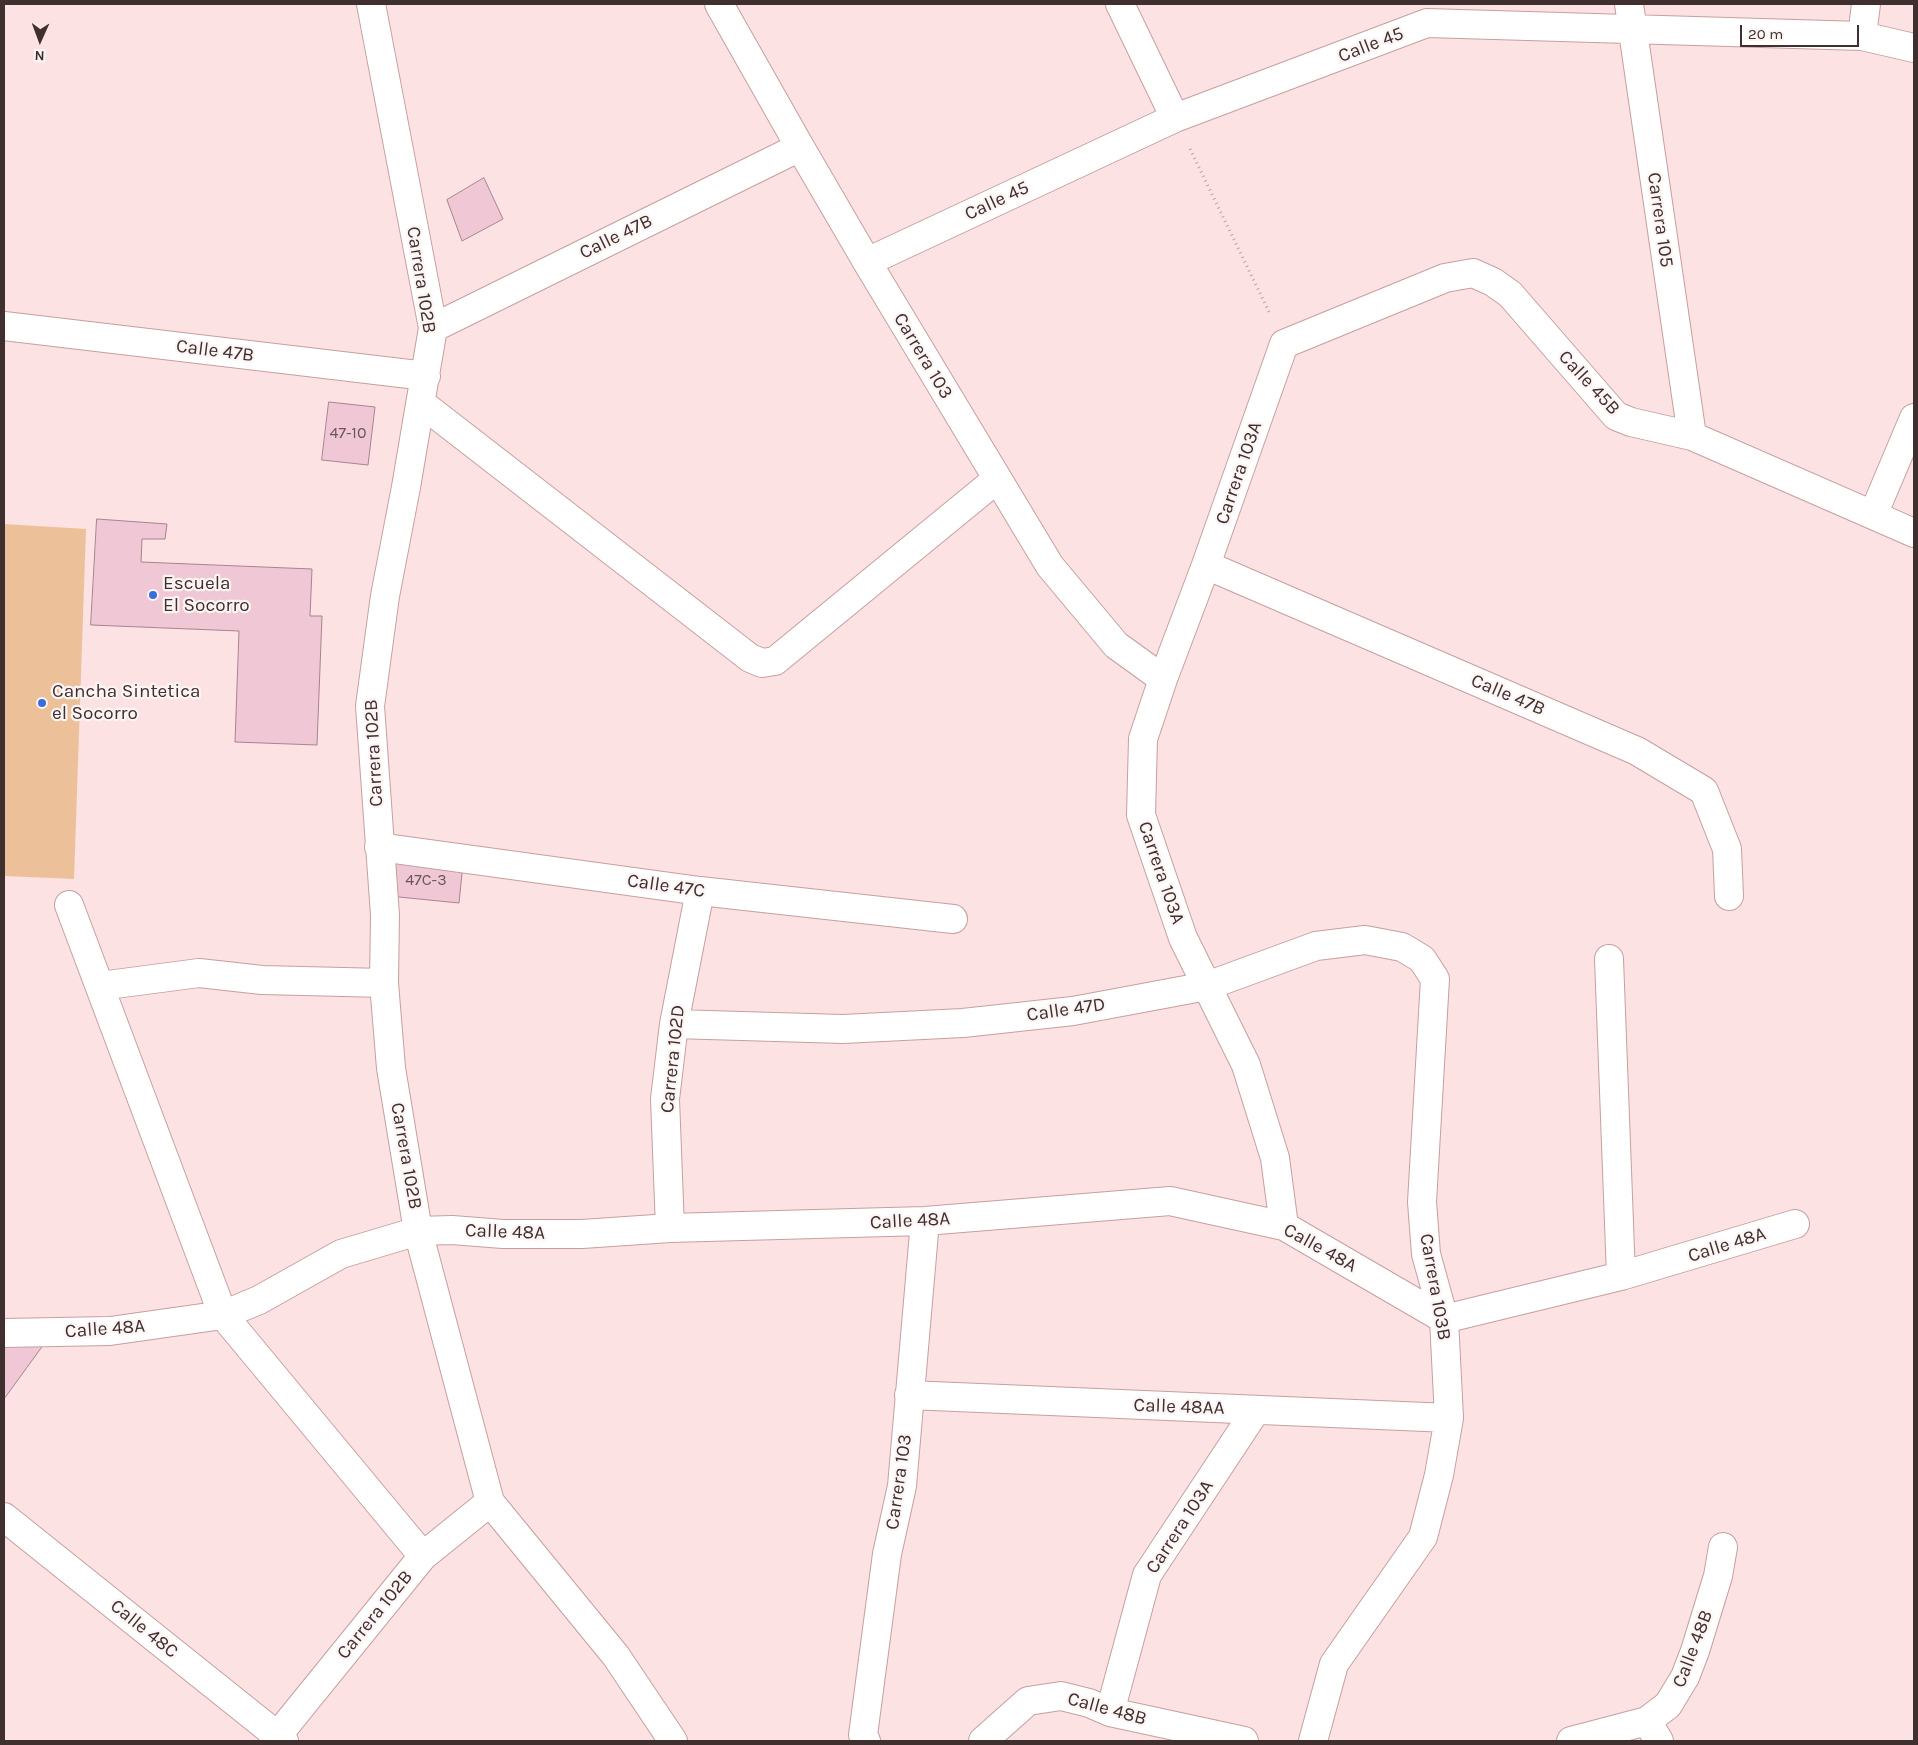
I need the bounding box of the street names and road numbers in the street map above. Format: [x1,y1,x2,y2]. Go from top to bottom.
street label: Calle 45 [1335,22,1407,68]
street label: Carrera 105 [1642,171,1678,269]
street label: Calle 45 [961,176,1033,226]
street label: Calle 47B [576,210,656,264]
street label: Carrera 102B [401,225,441,335]
street label: Carrera 103 [888,309,958,403]
street label: Calle 47B [175,335,255,367]
street label: Calle 45B [1553,346,1625,420]
street label: Carrera 103A [1211,419,1267,527]
street label: Calle 47B [1467,669,1549,721]
street label: Carrera 102B [360,699,388,807]
street label: Carrera 103A [1133,819,1189,927]
street label: Calle 47C [626,869,706,903]
street label: Calle 47D [1025,993,1107,1027]
street label: Carrera 102D [656,1004,690,1114]
street label: Carrera 102B [385,1101,427,1211]
street label: Calle 48A [869,1208,951,1234]
street label: Calle 48A [465,1219,545,1245]
street label: Calle 48A [1279,1219,1361,1277]
street label: Calle 48A [1685,1222,1769,1268]
street label: Carrera 103B [1414,1232,1456,1342]
street label: Calle 48A [64,1315,146,1343]
street label: Calle 48AA [1133,1394,1225,1420]
street label: Carrera 103 [881,1433,917,1531]
street label: Carrera 103A [1141,1476,1219,1578]
street label: Carrera 102B [332,1566,418,1664]
street label: Calle 48C [105,1595,183,1663]
street label: Calle 48B [1668,1607,1718,1691]
street label: Calle 48B [1065,1687,1149,1731]

